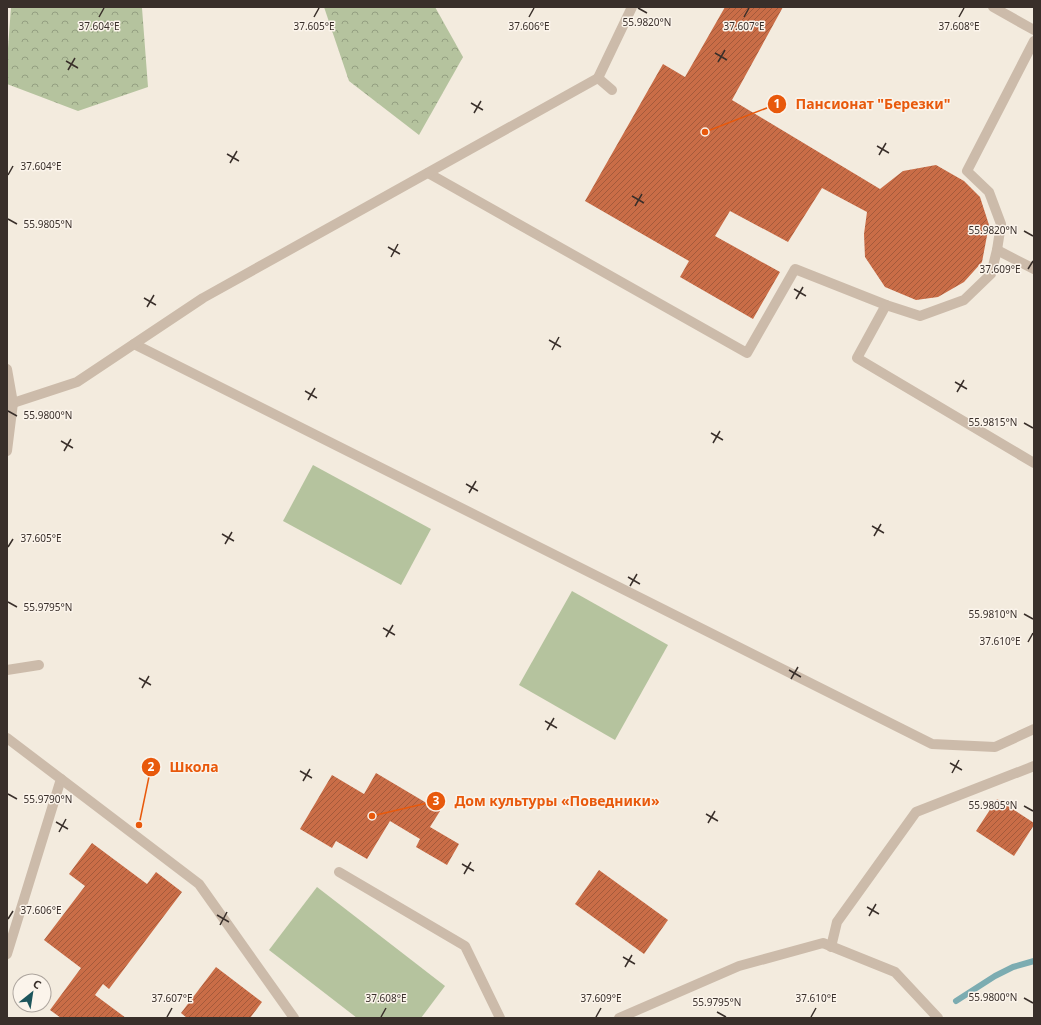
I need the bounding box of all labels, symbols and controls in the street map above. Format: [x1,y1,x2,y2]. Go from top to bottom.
text: 55.9820°N [623,15,671,29]
text: 37.604°E [78,19,120,33]
text: 37.605°E [293,19,335,33]
text: 37.606°E [508,19,550,33]
text: 37.607°E [723,19,765,33]
text: 37.608°E [938,19,980,33]
callout: Пансионат "Березки" [767,91,958,117]
text: Пансионат "Березки" [796,94,950,113]
text: 1 [774,95,780,112]
text: 37.604°E [20,159,62,173]
text: 55.9805°N [24,217,72,231]
text: 55.9820°N [969,223,1017,237]
text: 37.609°E [979,262,1021,276]
text: 55.9800°N [24,408,72,422]
text: 55.9815°N [969,415,1017,429]
text: 37.605°E [20,531,62,545]
text: 55.9795°N [24,600,72,614]
text: 55.9810°N [969,607,1017,621]
text: 37.610°E [979,634,1021,648]
callout: Школа [141,754,227,780]
text: Школа [169,757,219,776]
text: 2 [148,758,155,775]
callout: Дом культуры «Поведники» [426,788,667,814]
text: Дом культуры «Поведники» [454,791,660,810]
text: 55.9790°N [24,792,72,806]
text: 3 [433,792,440,809]
text: 55.9805°N [969,798,1017,812]
text: 37.606°E [20,903,62,917]
north arrow [12,973,52,1013]
text: С [30,976,44,992]
text: 55.9800°N [969,990,1017,1004]
text: 37.607°E [151,991,193,1005]
text: 37.608°E [365,991,407,1005]
text: 37.609°E [580,991,622,1005]
text: 37.610°E [795,991,837,1005]
text: 55.9795°N [693,995,741,1009]

